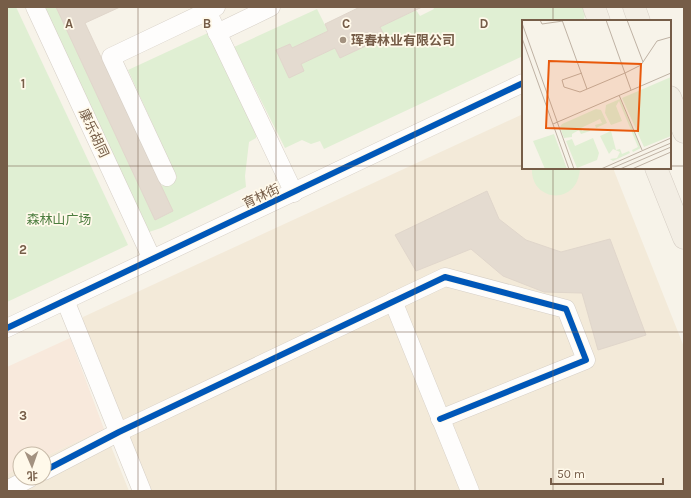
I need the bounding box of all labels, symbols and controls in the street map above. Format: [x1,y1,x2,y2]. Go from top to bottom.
text: A [65,16,73,31]
text: B [203,16,211,31]
text: C [342,16,350,31]
text: D [480,16,489,31]
inset map [522,20,671,169]
place label: 珲春林业有限公司 [351,33,455,48]
marker: 珲春林业有限公司 [338,35,348,45]
text: 1 [21,76,25,91]
street label: 康乐胡同 [76,106,112,160]
street label: 育林街 [240,181,282,211]
park label: 森林山广场 [26,212,92,227]
text: 2 [19,242,27,257]
text: 3 [19,408,27,423]
north arrow [12,446,52,486]
scale bar [551,460,663,486]
text: 50 m [557,467,585,481]
text: 北 [27,469,38,482]

